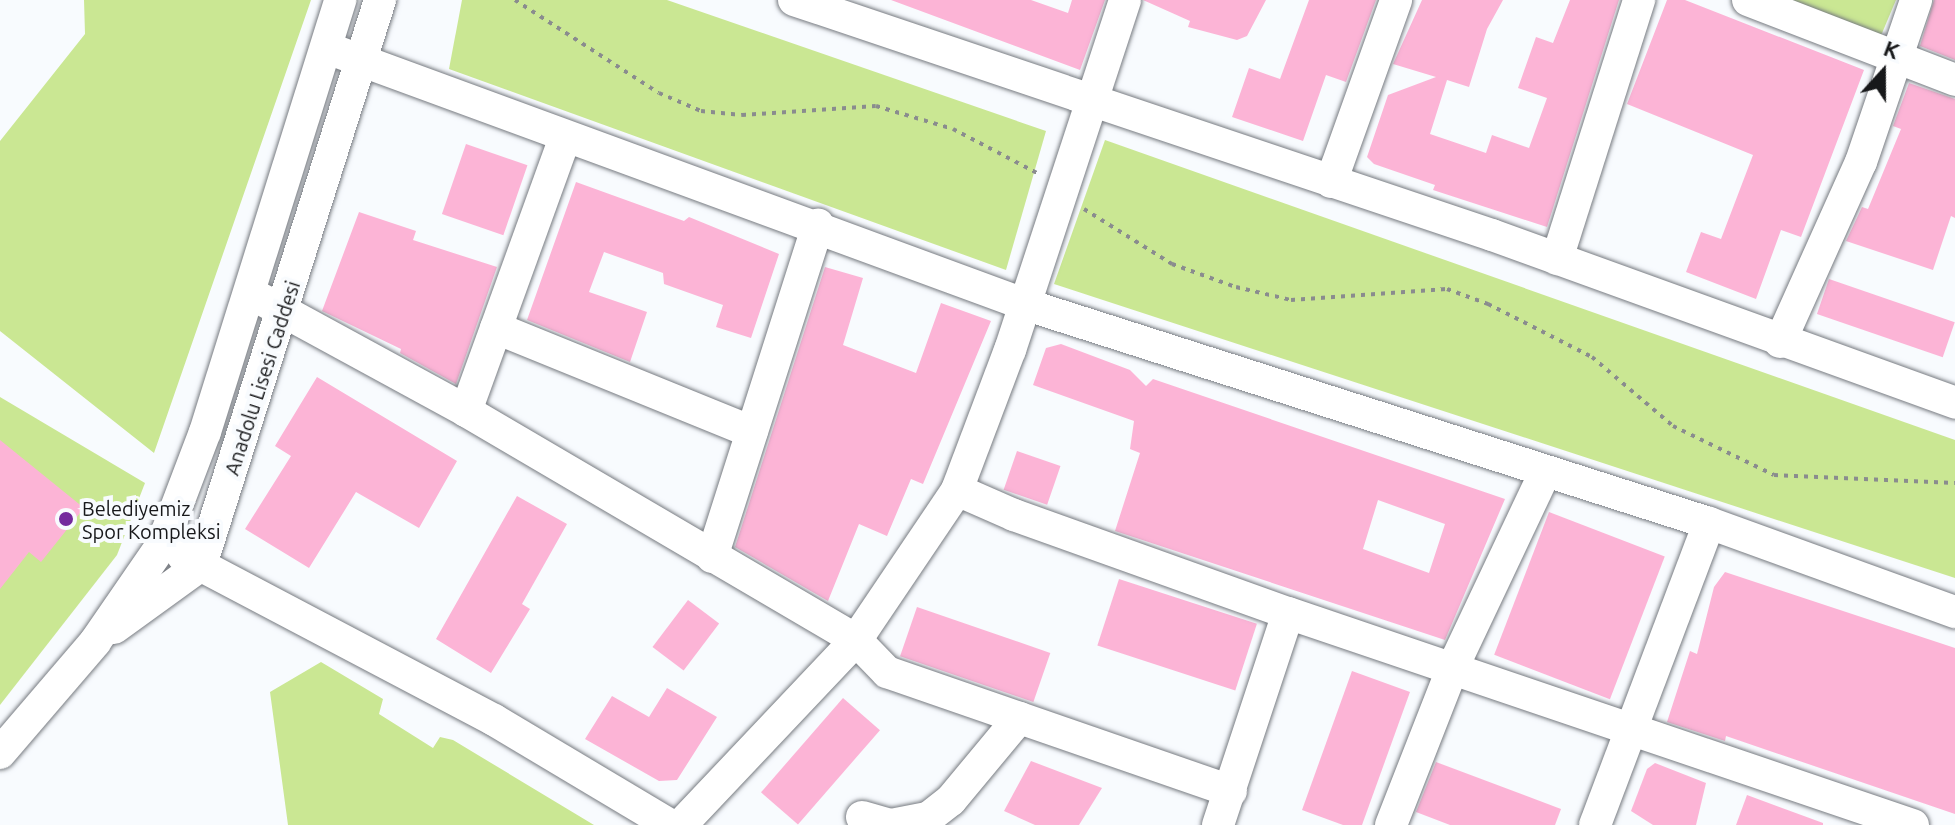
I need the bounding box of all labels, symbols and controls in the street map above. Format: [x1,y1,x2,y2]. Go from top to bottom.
north arrow [1843,32,1923,112]
text: K [1880,35,1903,63]
street label: Anadolu Lisesi Caddesi [219,278,305,478]
place label: Belediyemiz Spor Kompleksi [82,496,221,543]
marker: Belediyemiz Spor Kompleksi [57,510,75,528]

